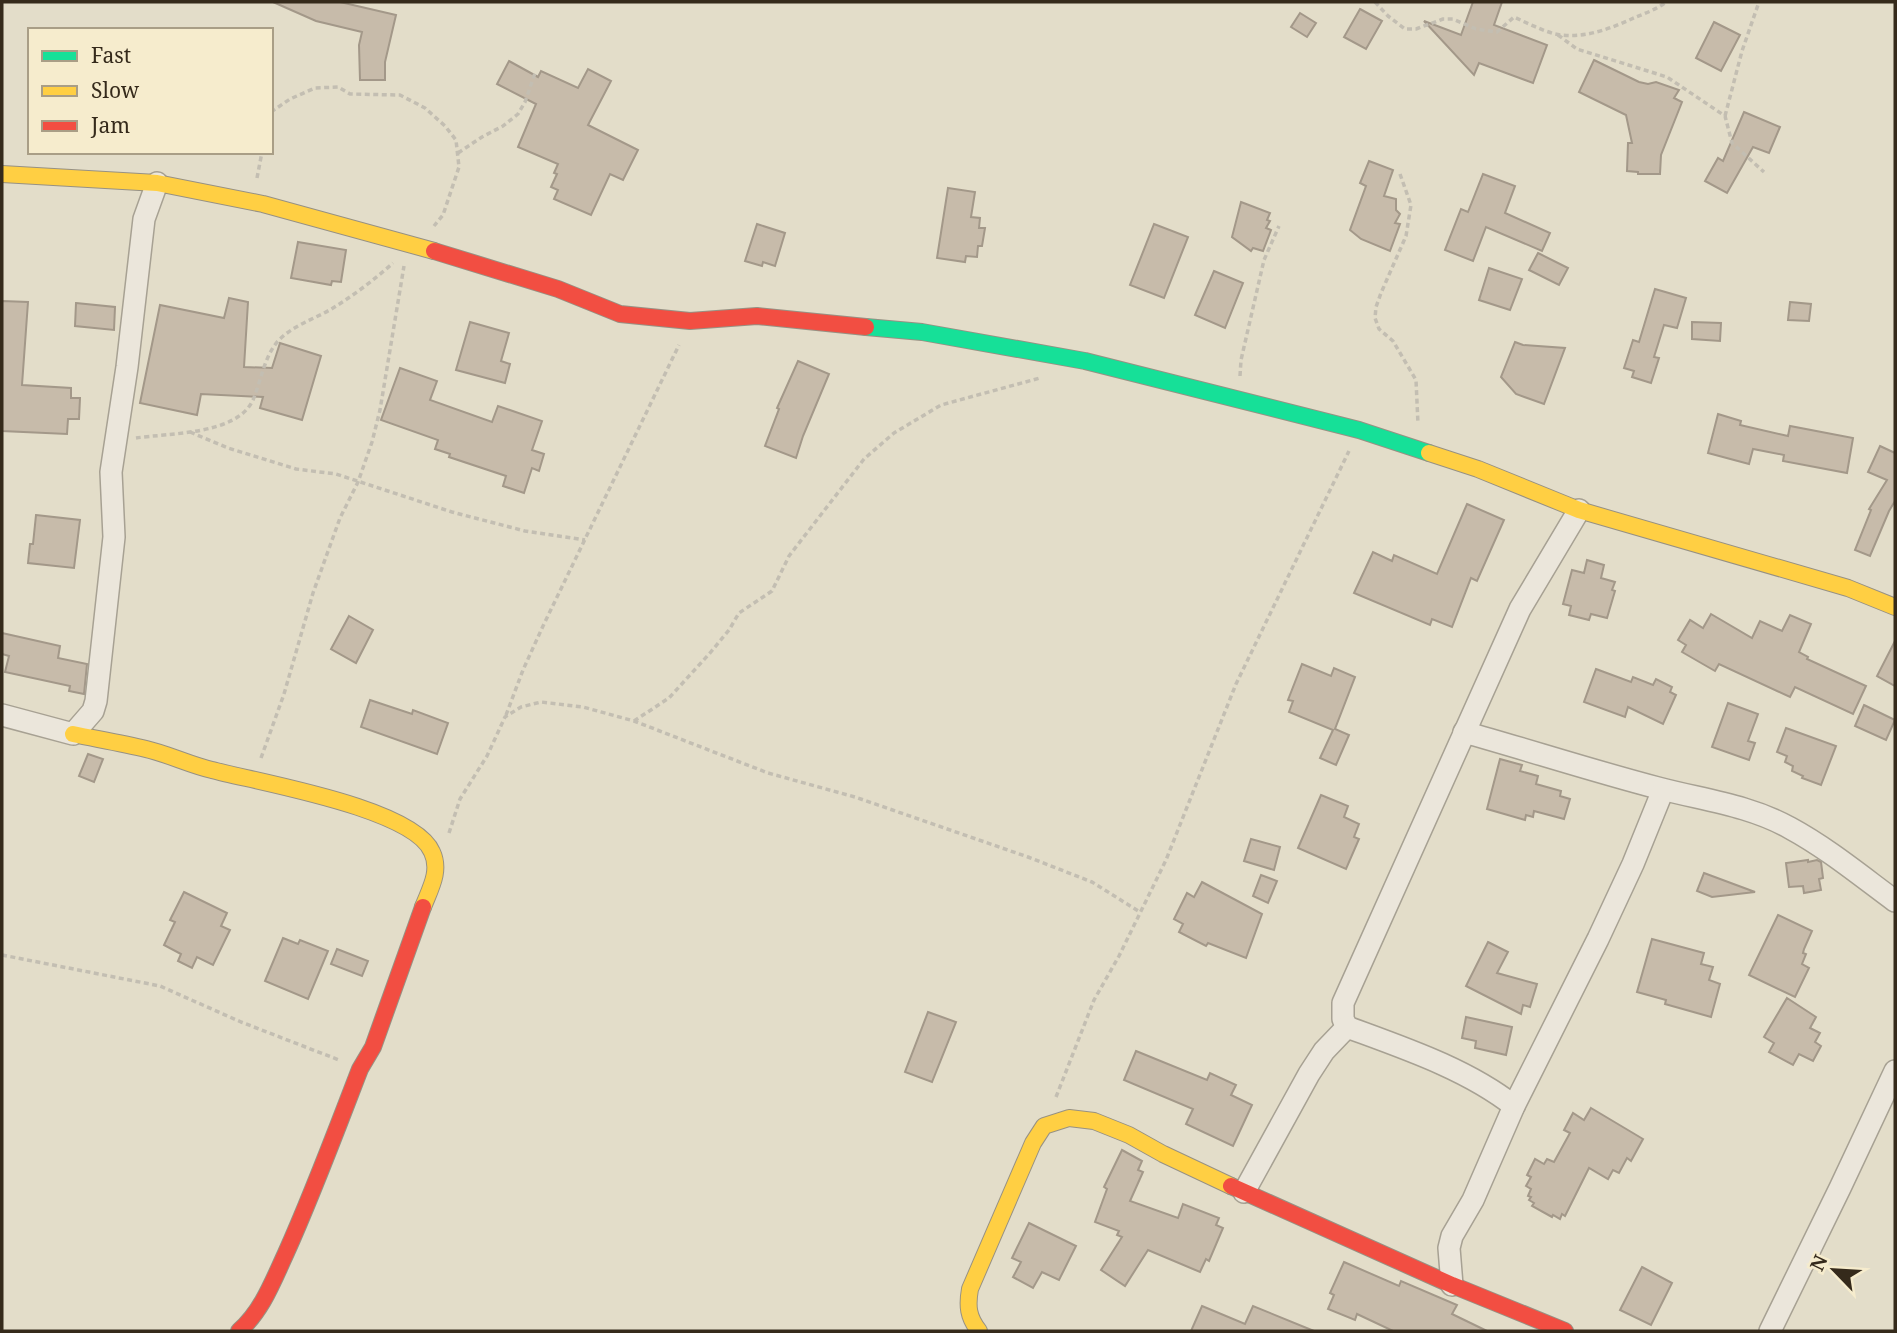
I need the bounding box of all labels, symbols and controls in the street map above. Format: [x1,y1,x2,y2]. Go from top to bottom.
legend [28,28,273,154]
text: Fast [91,41,131,69]
text: Slow [91,76,140,104]
text: Jam [90,111,130,139]
north arrow [1799,1235,1869,1305]
text: N [1804,1251,1834,1275]

